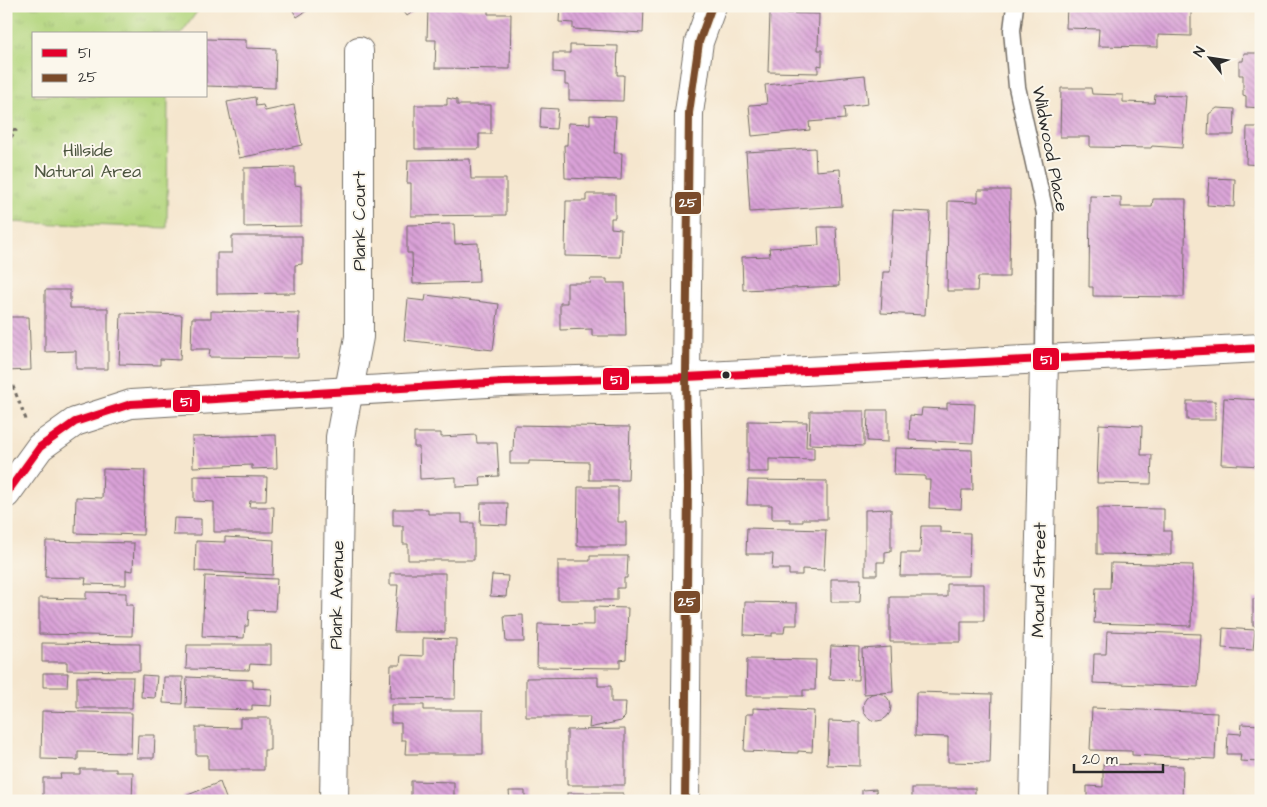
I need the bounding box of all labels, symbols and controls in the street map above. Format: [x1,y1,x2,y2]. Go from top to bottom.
legend [32,32,208,98]
north arrow [1184,32,1234,82]
text: 51 [78,43,91,64]
text: N [1189,43,1211,61]
text: 25 [78,67,98,88]
street label: Wildwood Place [1026,84,1074,214]
park label: Hillside Natural Area [35,138,141,184]
street label: Plank Court [347,170,372,271]
line badge: 25 [674,191,702,215]
text: 25 [678,193,698,213]
line badge: 51 [1032,347,1060,371]
text: 51 [1040,350,1052,370]
line badge: 51 [602,367,630,391]
text: 51 [610,370,622,390]
unlabelled marker [721,370,731,380]
line badge: 51 [172,389,201,413]
text: 51 [180,392,192,412]
street label: Mound Street [1025,522,1053,638]
street label: Plank Avenue [324,540,350,650]
line badge: 25 [673,590,701,614]
text: 25 [677,592,697,612]
scale bar [1074,742,1163,774]
text: 20 m [1082,749,1118,770]

